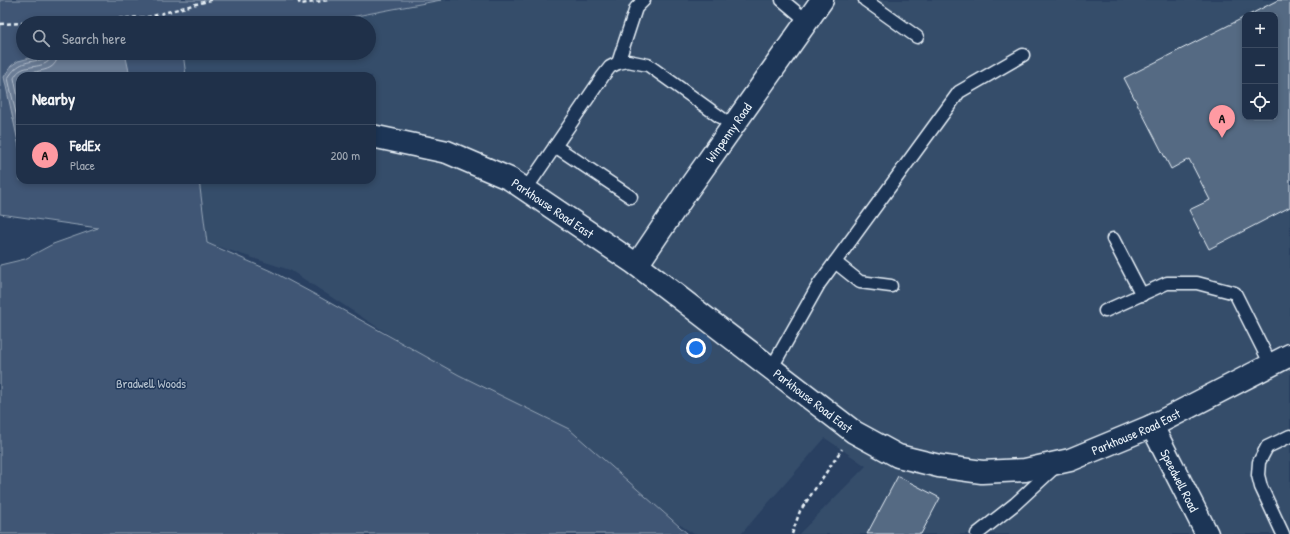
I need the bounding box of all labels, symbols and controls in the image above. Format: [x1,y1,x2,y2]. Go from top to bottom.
map controls [1242,12,1278,120]
button: + [1242,12,1278,48]
search box [16,16,376,60]
icon: search [30,27,52,49]
text: Search here [62,28,126,49]
button: − [1242,48,1278,84]
button: locate [1242,84,1278,120]
text: Nearby [32,87,75,110]
street label: Winpenny Road [701,99,756,166]
pin: A [1209,105,1235,138]
text: FedEx [70,135,101,156]
text: A [42,146,48,164]
text: 200 m [330,146,360,164]
text: Place [70,156,95,174]
street label: Parkhouse Road East [508,174,598,243]
your location [686,338,706,358]
street label: Parkhouse Road East [770,364,857,437]
park label: Bradwell Woods [116,374,186,392]
street label: Parkhouse Road East [1089,404,1184,459]
street label: Speedwell Road [1156,446,1203,515]

